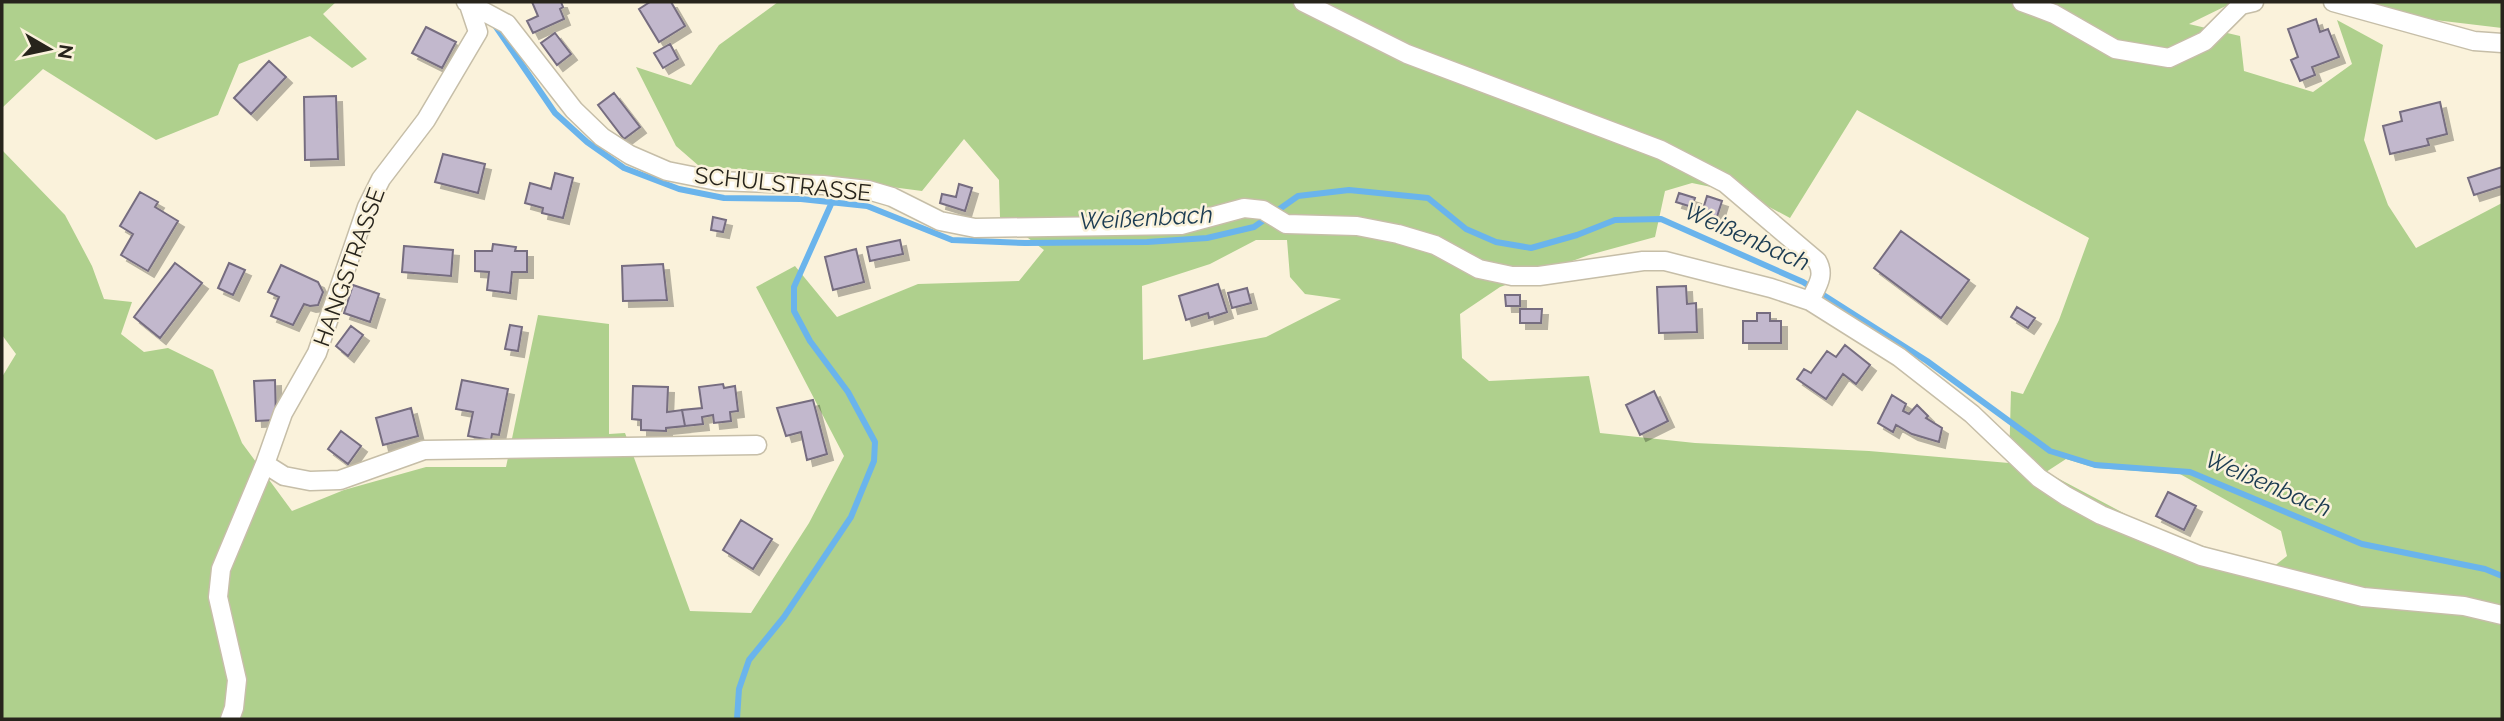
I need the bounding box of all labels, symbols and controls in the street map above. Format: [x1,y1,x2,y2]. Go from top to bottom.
north arrow [14,14,84,84]
text: N [54,43,78,61]
street label: SCHULSTRASSE [693,161,873,206]
street label: HANGSTRASSE [307,184,390,350]
water label: Weißenbach [1680,196,1814,277]
water label: Weißenbach [1078,200,1214,235]
water label: Weißenbach [2201,444,2336,523]

